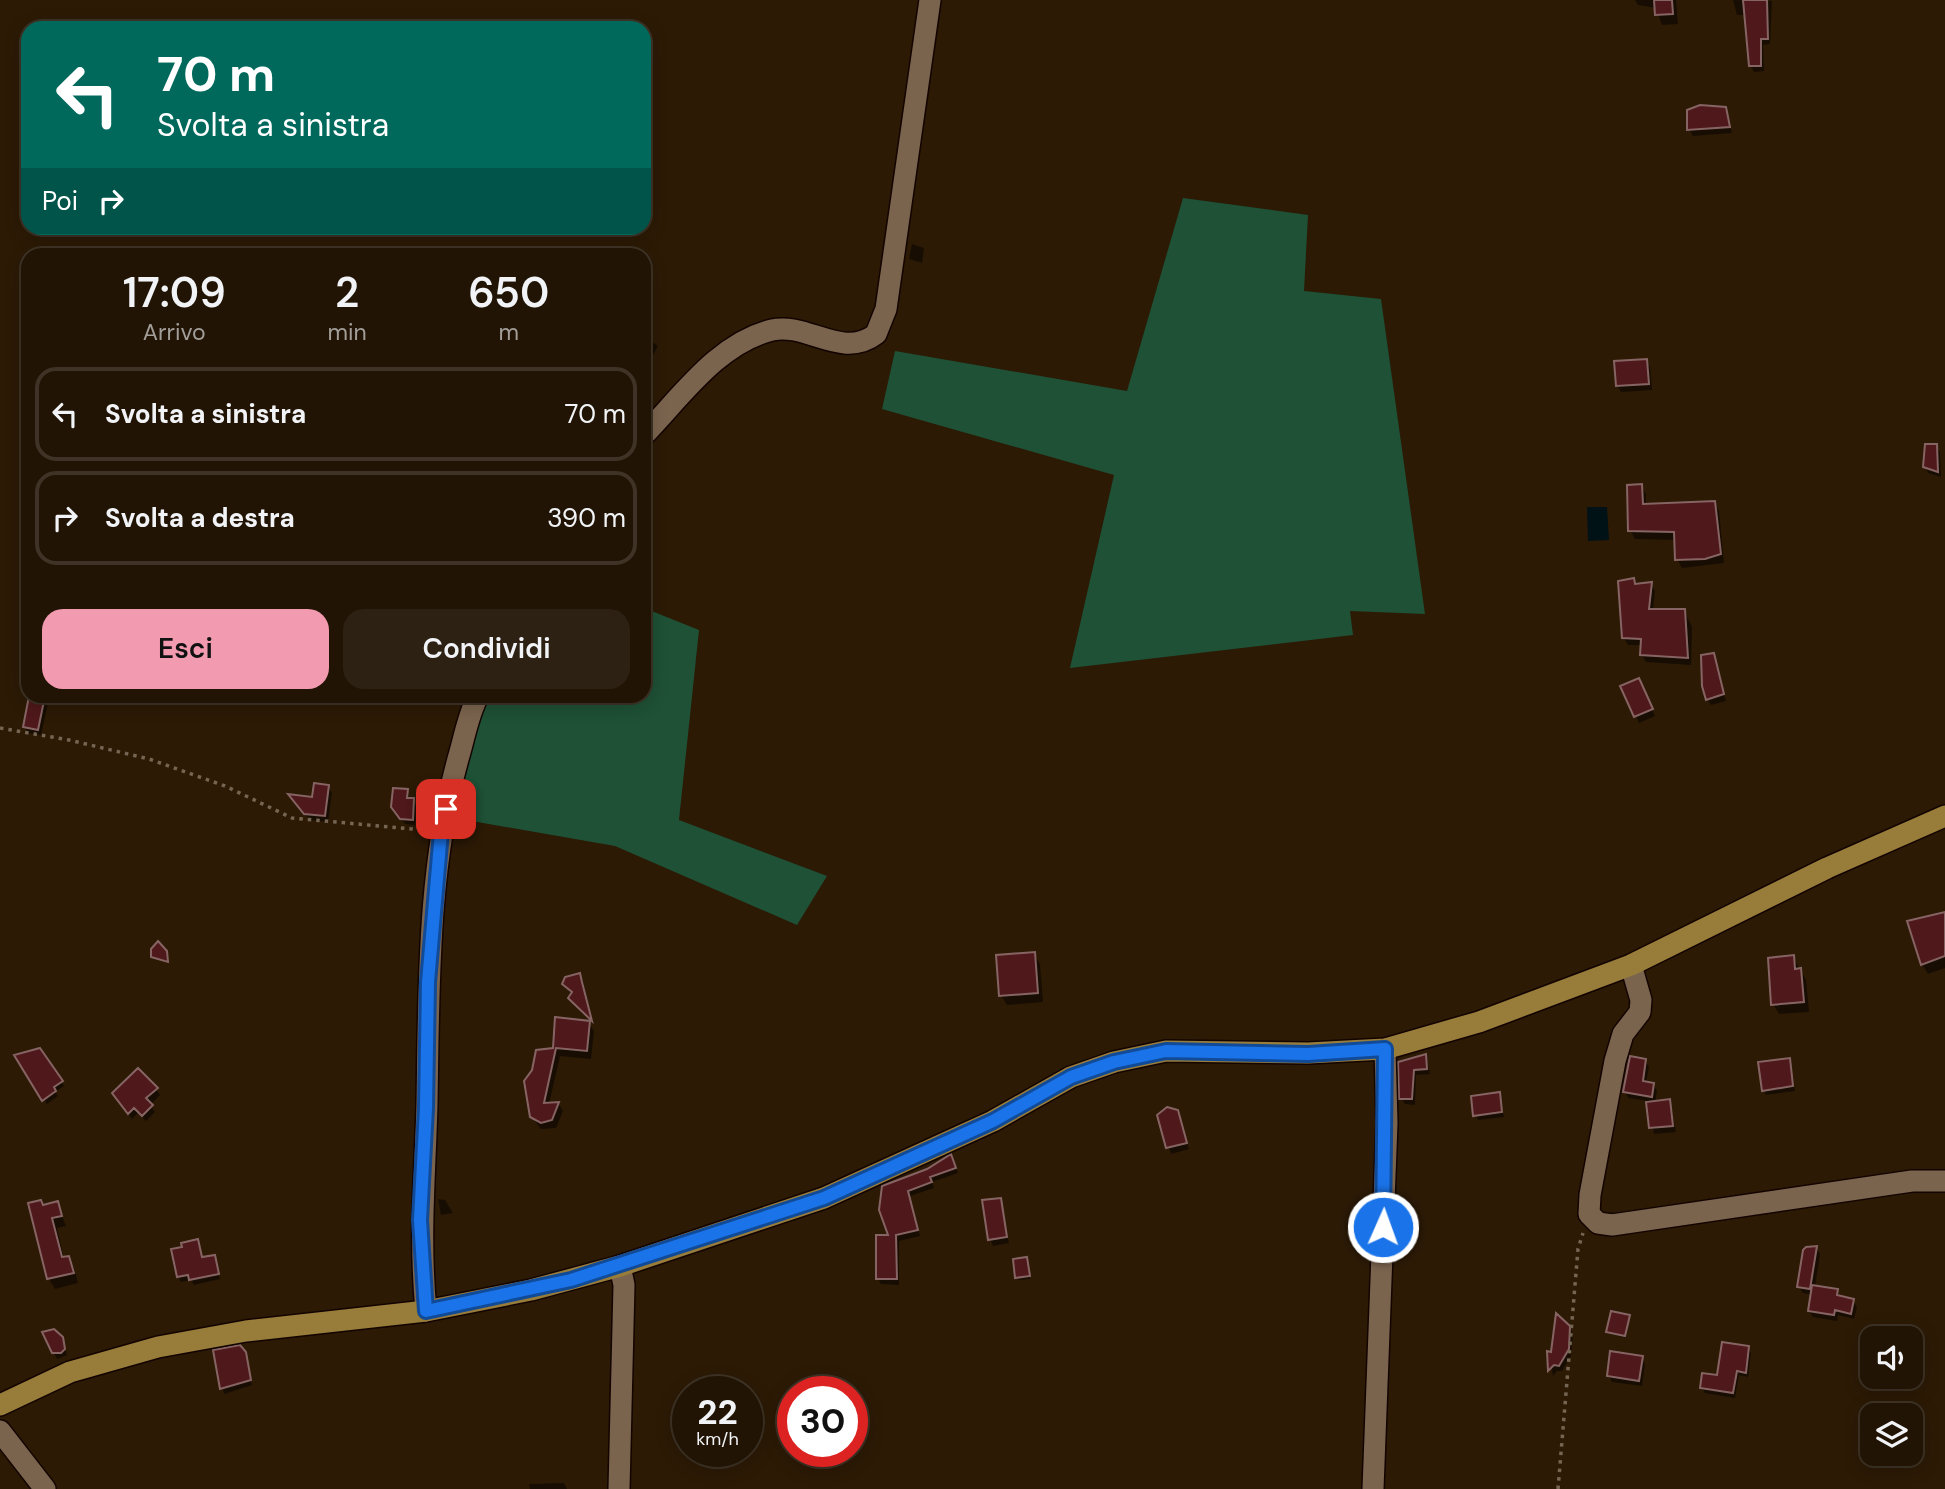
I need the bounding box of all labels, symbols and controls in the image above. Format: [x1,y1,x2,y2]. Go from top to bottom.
text: 70 m [157,42,275,106]
icon: left [42,49,133,140]
text: Svolta a sinistra [157,104,389,146]
icon: right [92,182,130,220]
text: Poi [42,184,78,218]
text: 17:09 [123,265,226,320]
text: 2 [335,265,359,320]
text: 650 [468,265,549,320]
text: Arrivo [143,317,206,347]
text: min [327,317,367,347]
text: m [499,317,519,347]
icon: left [46,395,84,433]
text: Svolta a sinistra [105,397,306,431]
text: 70 m [565,397,626,431]
icon: right [46,499,84,537]
text: Svolta a destra [105,501,295,535]
text: 390 m [547,501,626,535]
button: Esci [42,609,329,689]
button: Condividi [343,609,630,689]
pin [416,779,476,839]
icon: arrive [427,790,465,828]
position arrow [1346,1190,1420,1264]
map controls [1860,1326,1923,1466]
button: sound [1860,1326,1923,1389]
speed limit sign: 30 [777,1376,868,1467]
text: 22 [697,1389,738,1435]
button: layers [1860,1403,1923,1466]
text: km/h [696,1427,739,1451]

